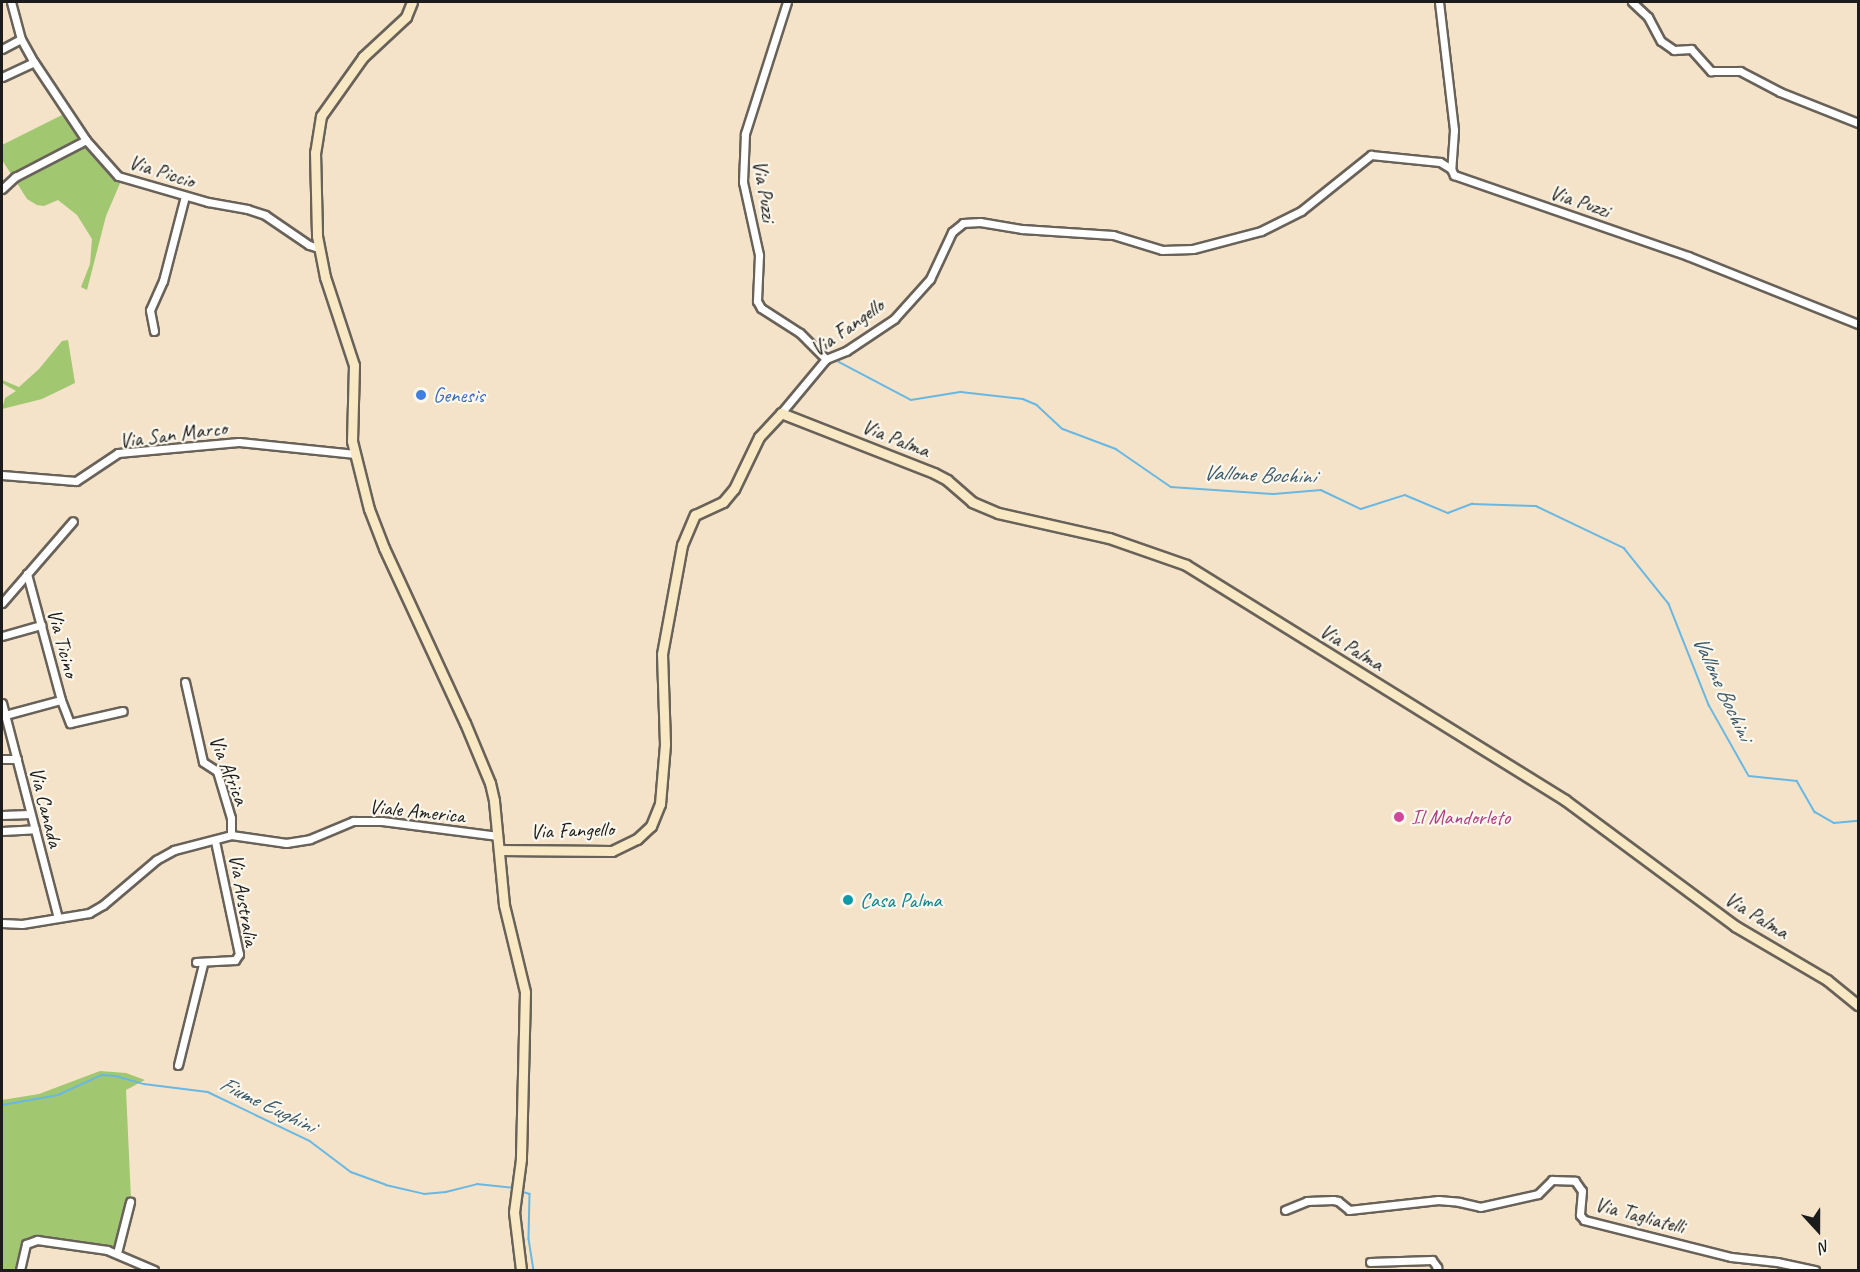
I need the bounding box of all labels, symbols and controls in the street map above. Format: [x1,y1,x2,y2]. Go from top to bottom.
street label: Via Piccio [126,149,198,193]
street label: Via Puzzi [748,158,782,224]
street label: Via Puzzi [1546,179,1614,223]
street label: Via Fangello [805,293,889,361]
place label: Genesis [433,382,485,408]
marker: Genesis [414,388,428,402]
street label: Via Palma [859,413,933,463]
street label: Via San Marco [118,415,228,453]
water label: Vallone Bochini [1203,460,1315,490]
street label: Via Ticino [42,606,84,680]
street label: Via Palma [1315,618,1389,676]
water label: Vallone Bochini [1686,632,1758,744]
street label: Via Africa [204,732,254,808]
street label: Via Canada [24,764,68,850]
street label: Viale America [368,793,466,829]
place label: Il Mandorleto [1411,804,1510,830]
marker: Il Mandorleto [1392,810,1406,824]
street label: Via Fangello [530,816,614,844]
street label: Via Australia [224,852,264,948]
street label: Via Palma [1720,886,1794,944]
place label: Casa Palma [860,887,943,913]
marker: Casa Palma [841,893,855,907]
water label: Fiume Eughini [215,1071,319,1139]
street label: Via Tagliatelli [1592,1191,1688,1239]
north arrow [1788,1200,1848,1260]
text: N [1816,1236,1833,1258]

